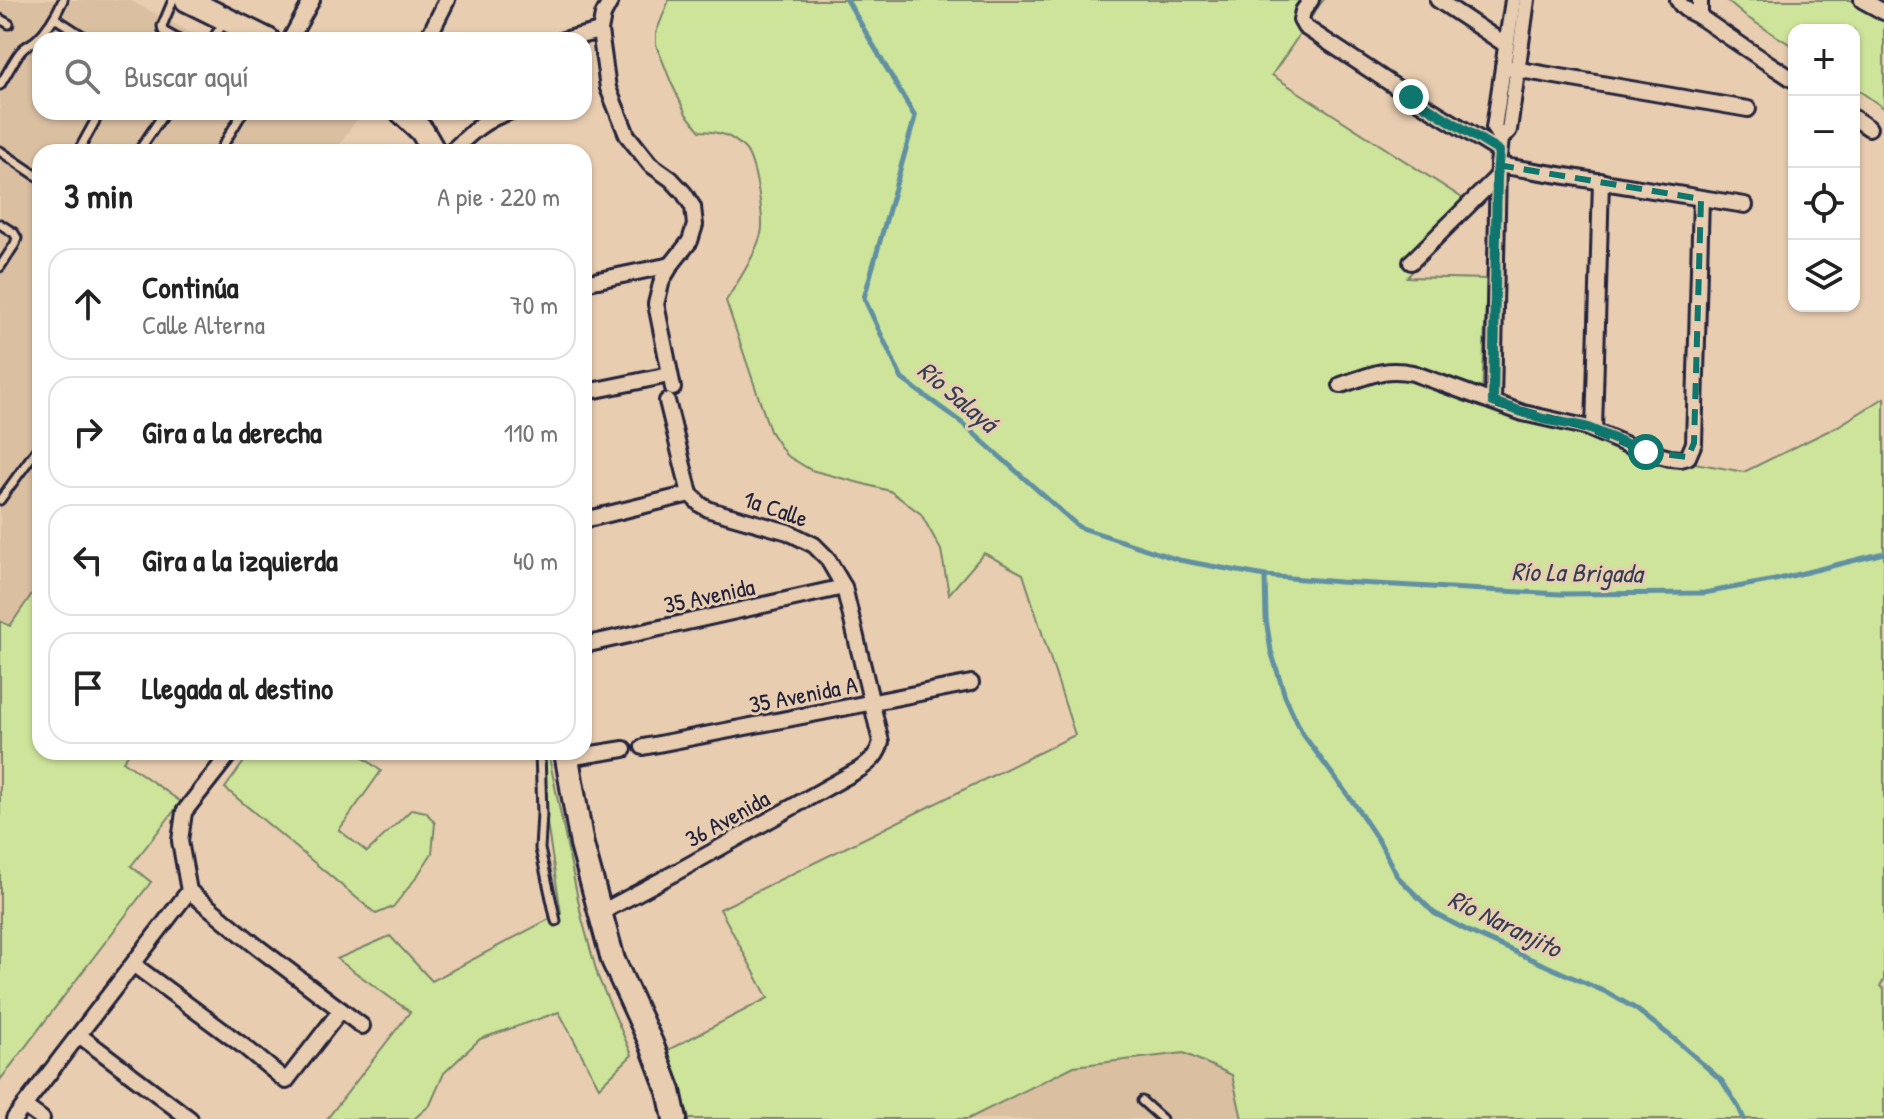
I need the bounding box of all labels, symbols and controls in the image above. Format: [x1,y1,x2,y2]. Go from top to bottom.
map controls [1788,24,1860,312]
button: + [1788,24,1860,96]
search box [32,32,592,120]
icon: search [60,54,104,98]
text: Buscar aquí [124,56,249,96]
route end [1393,79,1429,115]
button: − [1788,96,1860,168]
button: locate [1788,168,1860,240]
text: 3 min [64,173,133,219]
text: A pie · 220 m [437,179,560,214]
button: layers [1788,240,1860,312]
text: Continúa [142,267,238,307]
icon: ahead [66,282,110,326]
text: 70 m [510,287,558,322]
text: Calle Alterna [142,307,265,342]
water label: Río Salayá [910,352,1008,442]
icon: right [66,410,110,454]
text: Gira a la derecha [142,412,322,452]
text: 110 m [504,415,558,450]
route start [1628,434,1664,470]
street label: 1a Calle [740,482,813,534]
icon: left [66,538,110,582]
text: Gira a la izquierda [142,540,338,580]
text: 40 m [513,543,558,578]
water label: Río La Brigada [1511,553,1646,592]
street label: 35 Avenida [661,570,757,620]
icon: arrive [66,666,110,710]
text: Llegada al destino [142,668,333,708]
street label: 35 Avenida A [746,668,860,720]
street label: 36 Avenida [679,782,775,854]
water label: Río Naranjito [1443,881,1570,966]

